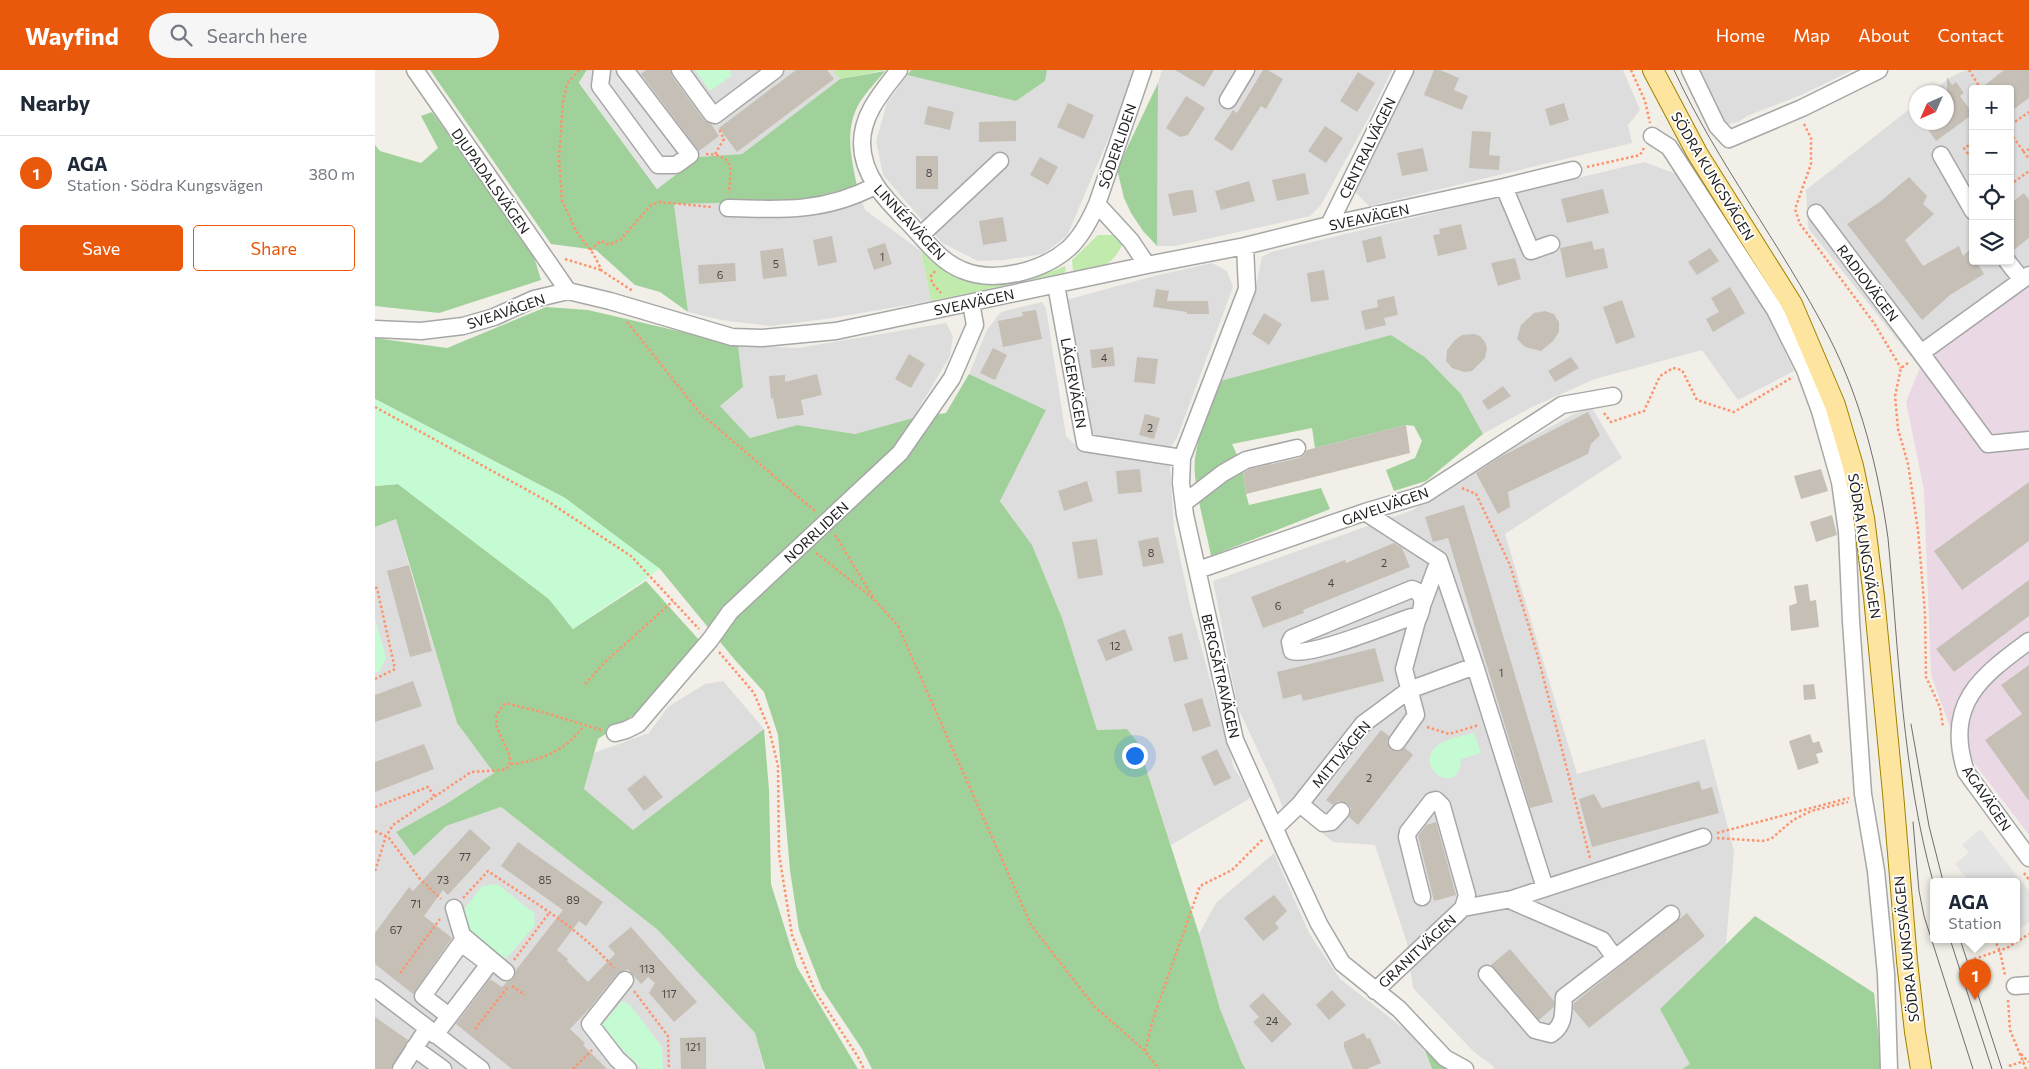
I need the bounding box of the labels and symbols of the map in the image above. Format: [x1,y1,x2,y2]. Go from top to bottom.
north arrow [1909,85,1954,130]
street label: CENTRALVÄGEN [1335,95,1399,201]
street label: SÖDERLIDEN [1095,101,1139,191]
street label: SÖDRA KUNGSVÄGEN [1668,109,1758,243]
street label: DJUPADALSVÄGEN [448,125,534,237]
house number: 8 [926,166,933,179]
street label: LINNÉAVÄGEN [871,181,949,263]
street label: SVEAVÄGEN [1327,200,1411,234]
street label: RADIOVÄGEN [1834,241,1902,325]
house number: 1 [880,250,884,263]
house number: 5 [773,257,779,270]
house number: 6 [717,268,724,281]
street label: SVEAVÄGEN [932,285,1016,319]
street label: SVEAVÄGEN [465,290,547,332]
street label: LÄGERVÄGEN [1058,336,1090,430]
house number: 4 [1101,351,1108,364]
house number: 2 [1147,421,1153,434]
street label: SÖDRA KUNGSVÄGEN [1845,472,1885,620]
street label: GAVELVÄGEN [1339,483,1431,529]
street label: NORRLIDEN [780,498,852,566]
house number: 8 [1148,546,1155,559]
house number: 2 [1381,556,1387,569]
house number: 4 [1328,576,1335,589]
house number: 6 [1275,599,1282,612]
street label: BERGSÄTRAVÄGEN [1198,612,1244,740]
house number: 12 [1110,639,1120,652]
house number: 1 [1499,666,1503,679]
street label: MITTVÄGEN [1308,717,1374,791]
your location [1122,743,1148,769]
street label: AGAVÄGEN [1959,762,2015,834]
house number: 2 [1366,771,1372,784]
house number: 77 [459,850,471,863]
house number: 73 [437,873,449,886]
house number: 85 [539,873,552,886]
street label: SÖDRA KUNGSVÄGEN [1890,875,1922,1023]
house number: 89 [566,893,580,906]
house number: 71 [411,897,421,910]
street label: GRANITVÄGEN [1375,911,1459,991]
house number: 67 [390,923,402,936]
pin: 1 [1959,959,1991,1000]
house number: 113 [639,962,655,975]
house number: 117 [661,987,677,1000]
house number: 24 [1266,1014,1279,1027]
house number: 121 [685,1040,701,1053]

